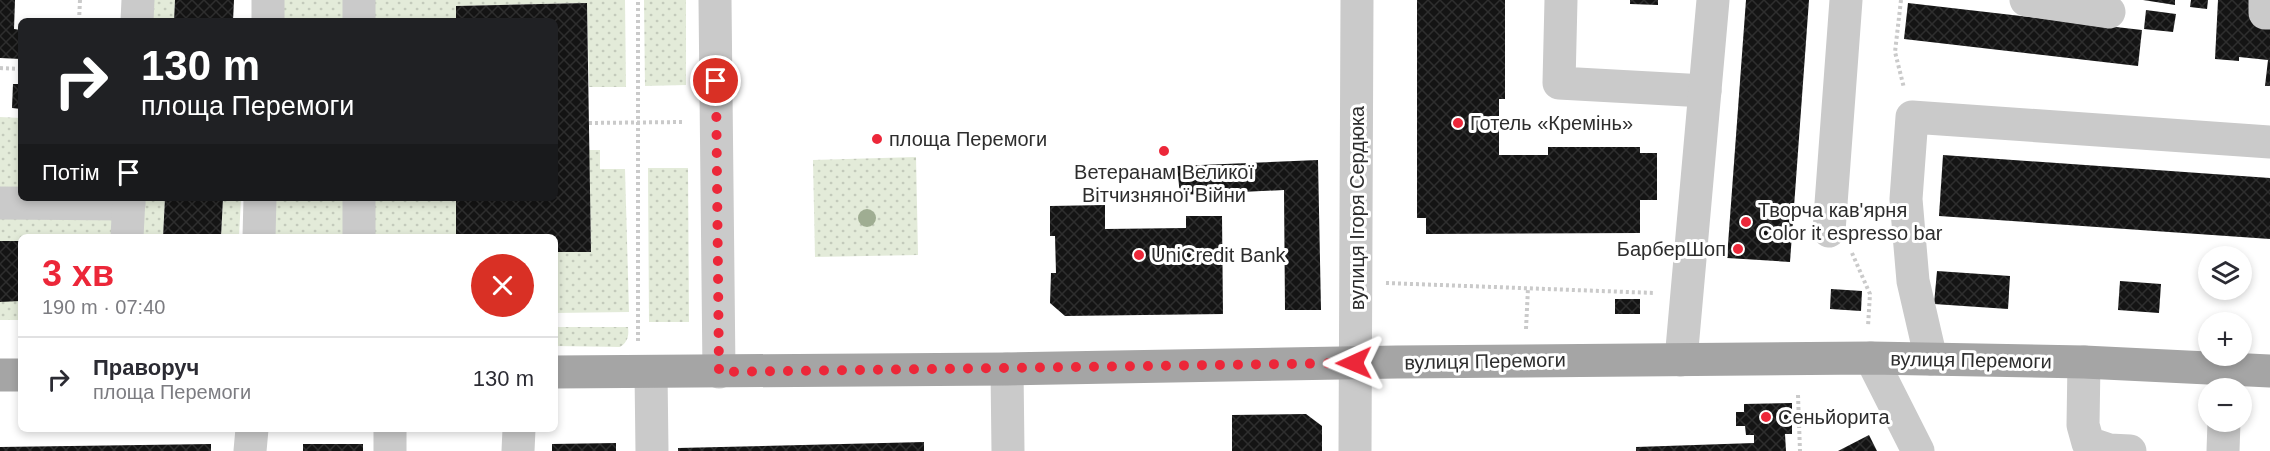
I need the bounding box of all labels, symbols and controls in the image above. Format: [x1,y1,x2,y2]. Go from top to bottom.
icon: right [42,42,120,120]
text: 130 m [141,42,260,89]
pin [690,55,741,106]
icon: arrive [699,64,732,97]
text: площа Перемоги [141,91,354,121]
street label: вулиця Ігоря Сердюка [1346,105,1368,310]
place label: Готель «Кремінь» [1470,112,1633,134]
marker: Готель «Кремінь» [1451,116,1465,130]
place label: площа Перемоги [889,128,1047,150]
marker: площа Перемоги [870,132,884,146]
marker: Ветеранам Великої Вітчизняної Війни [1157,144,1171,158]
icon: arrive [112,156,145,189]
text: Потім [42,160,100,185]
place label: Ветеранам Великої Вітчизняної Війни [1074,161,1254,206]
place label: Творча кав'ярня Color it espresso bar [1758,199,1943,244]
marker: Творча кав'ярня Color it espresso bar [1739,215,1753,229]
place label: БарберШоп [1617,238,1726,260]
marker: БарберШоп [1731,242,1745,256]
place label: UniCredit Bank [1151,244,1287,266]
map controls [2198,246,2252,432]
button: layers [2198,246,2252,300]
marker: UniCredit Bank [1132,248,1146,262]
text: 3 хв [42,253,114,294]
button: close [471,254,534,317]
text: 190 m · 07:40 [42,296,165,318]
button: + [2198,312,2252,366]
position arrow [1322,331,1386,395]
street label: вулиця Перемоги [1890,348,2052,372]
street label: вулиця Перемоги [1404,349,1566,373]
text: Праворуч [93,355,199,380]
icon: right [42,363,75,396]
text: 130 m [473,366,534,391]
button: − [2198,378,2252,432]
text: площа Перемоги [93,381,251,403]
place label: Сеньйорита [1778,406,1891,428]
marker: Сеньйорита [1759,410,1773,424]

